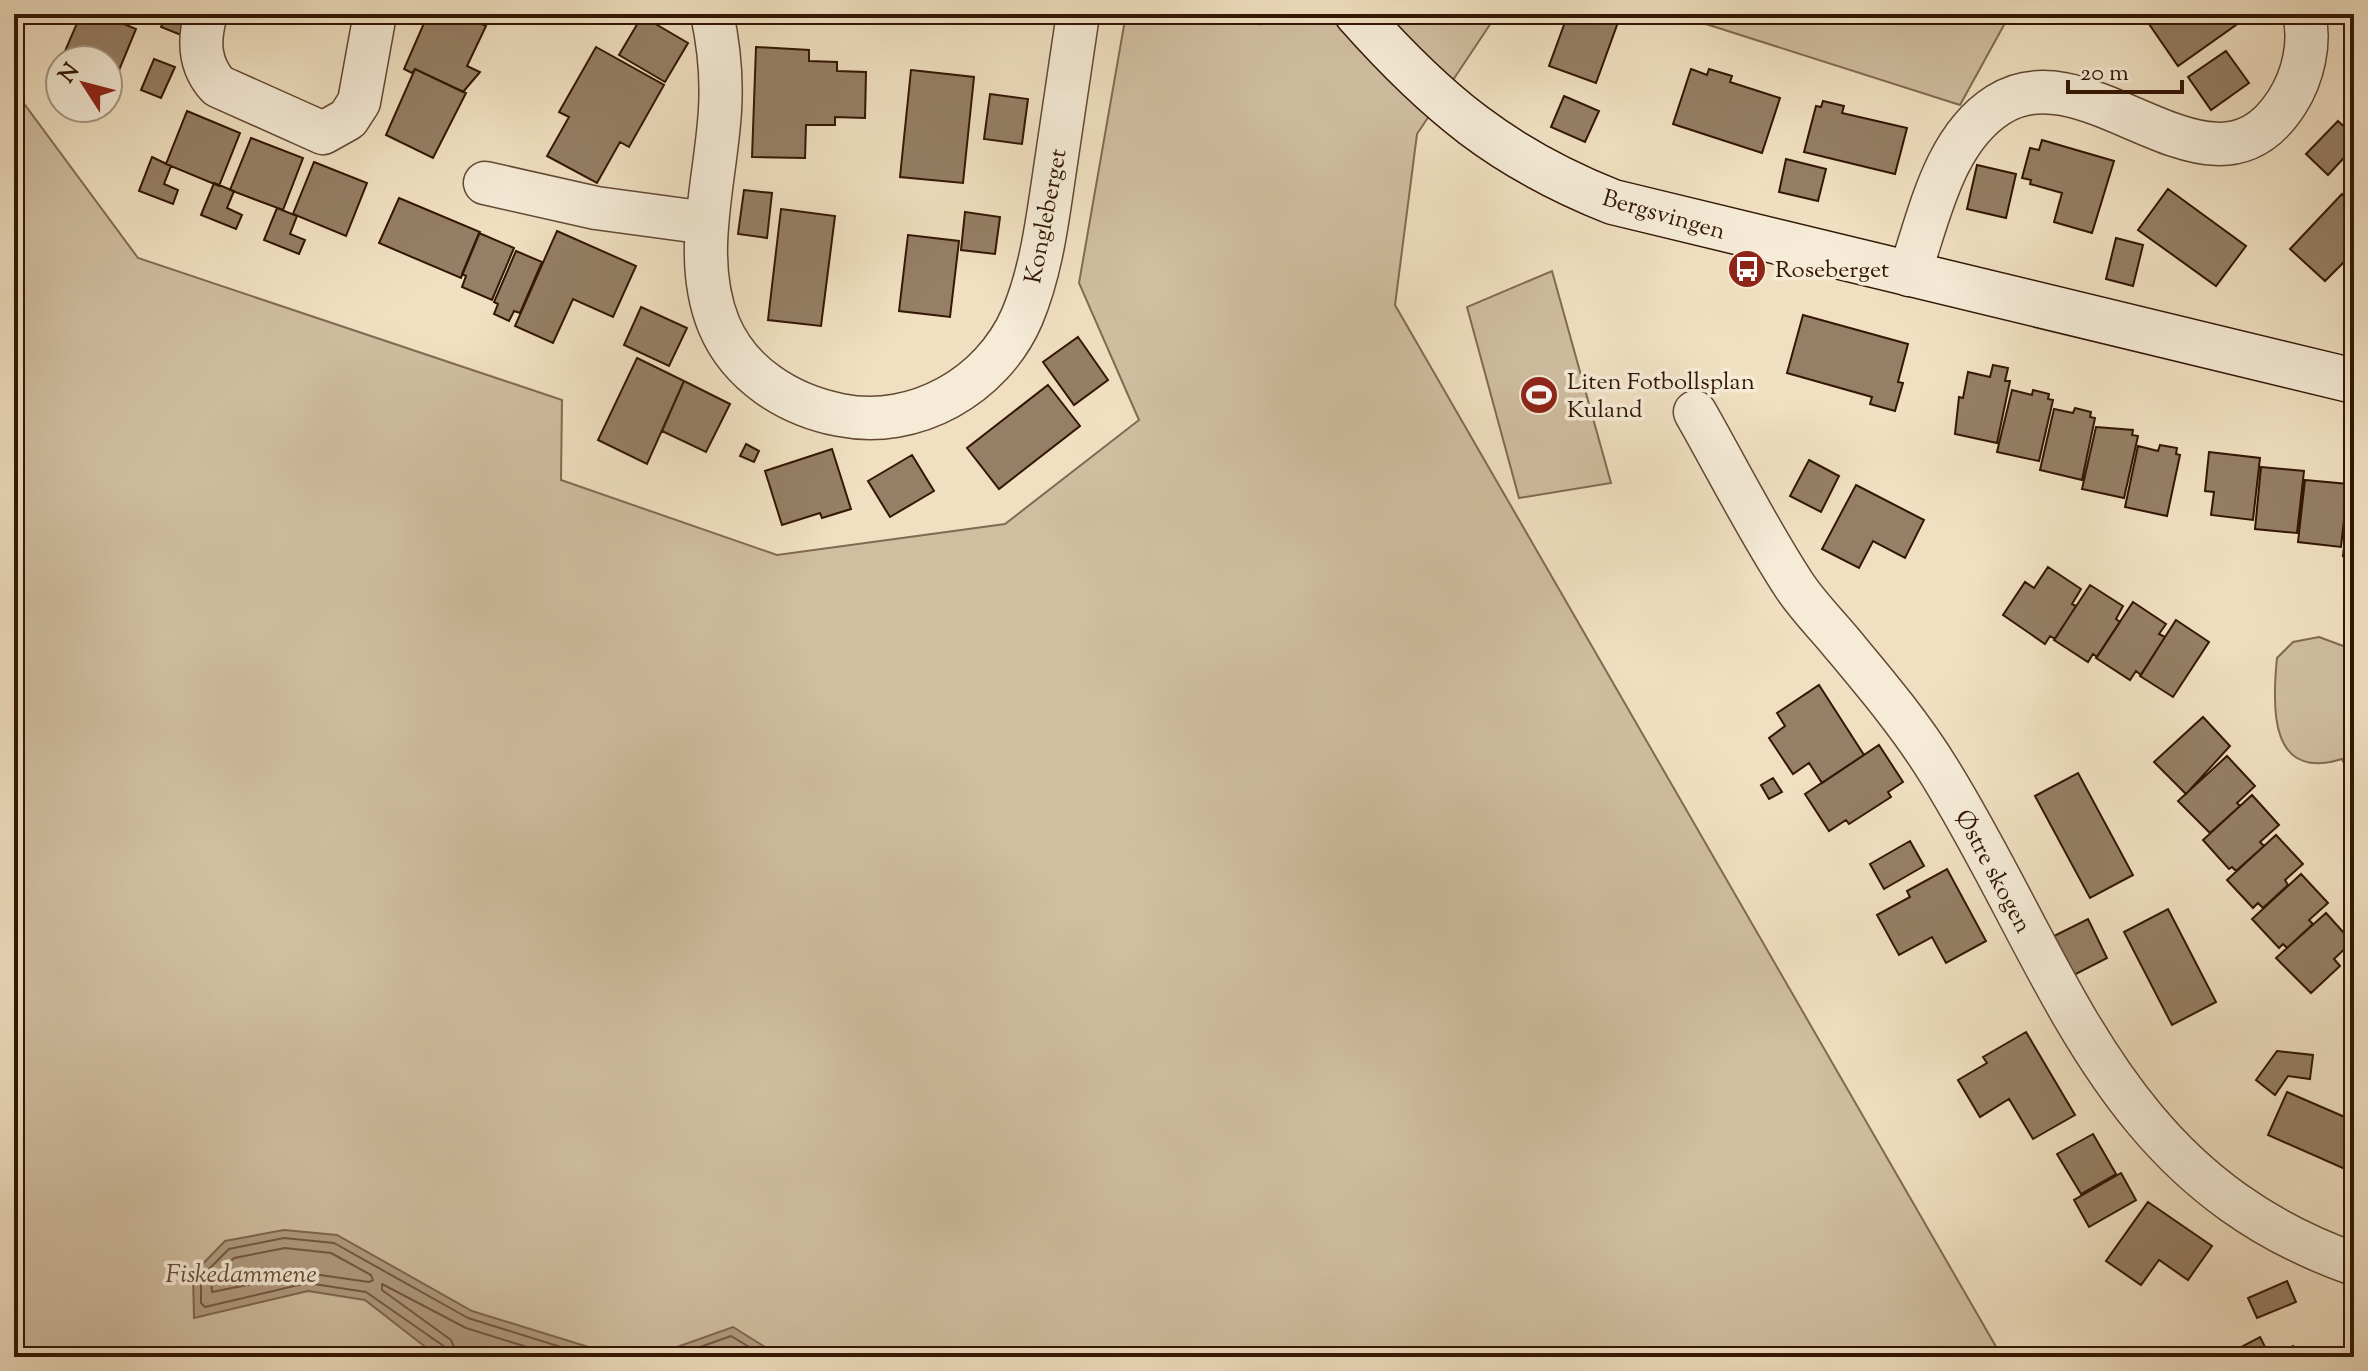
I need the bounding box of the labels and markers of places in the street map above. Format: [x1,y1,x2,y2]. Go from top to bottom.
bus stop icon: Roseberget [1726,248,1768,290]
place label: Roseberget [1775,254,1889,288]
place label: Liten Fotbollsplan Kuland [1567,366,1755,428]
sports icon: Liten Fotbollsplan Kuland [1518,374,1560,416]

